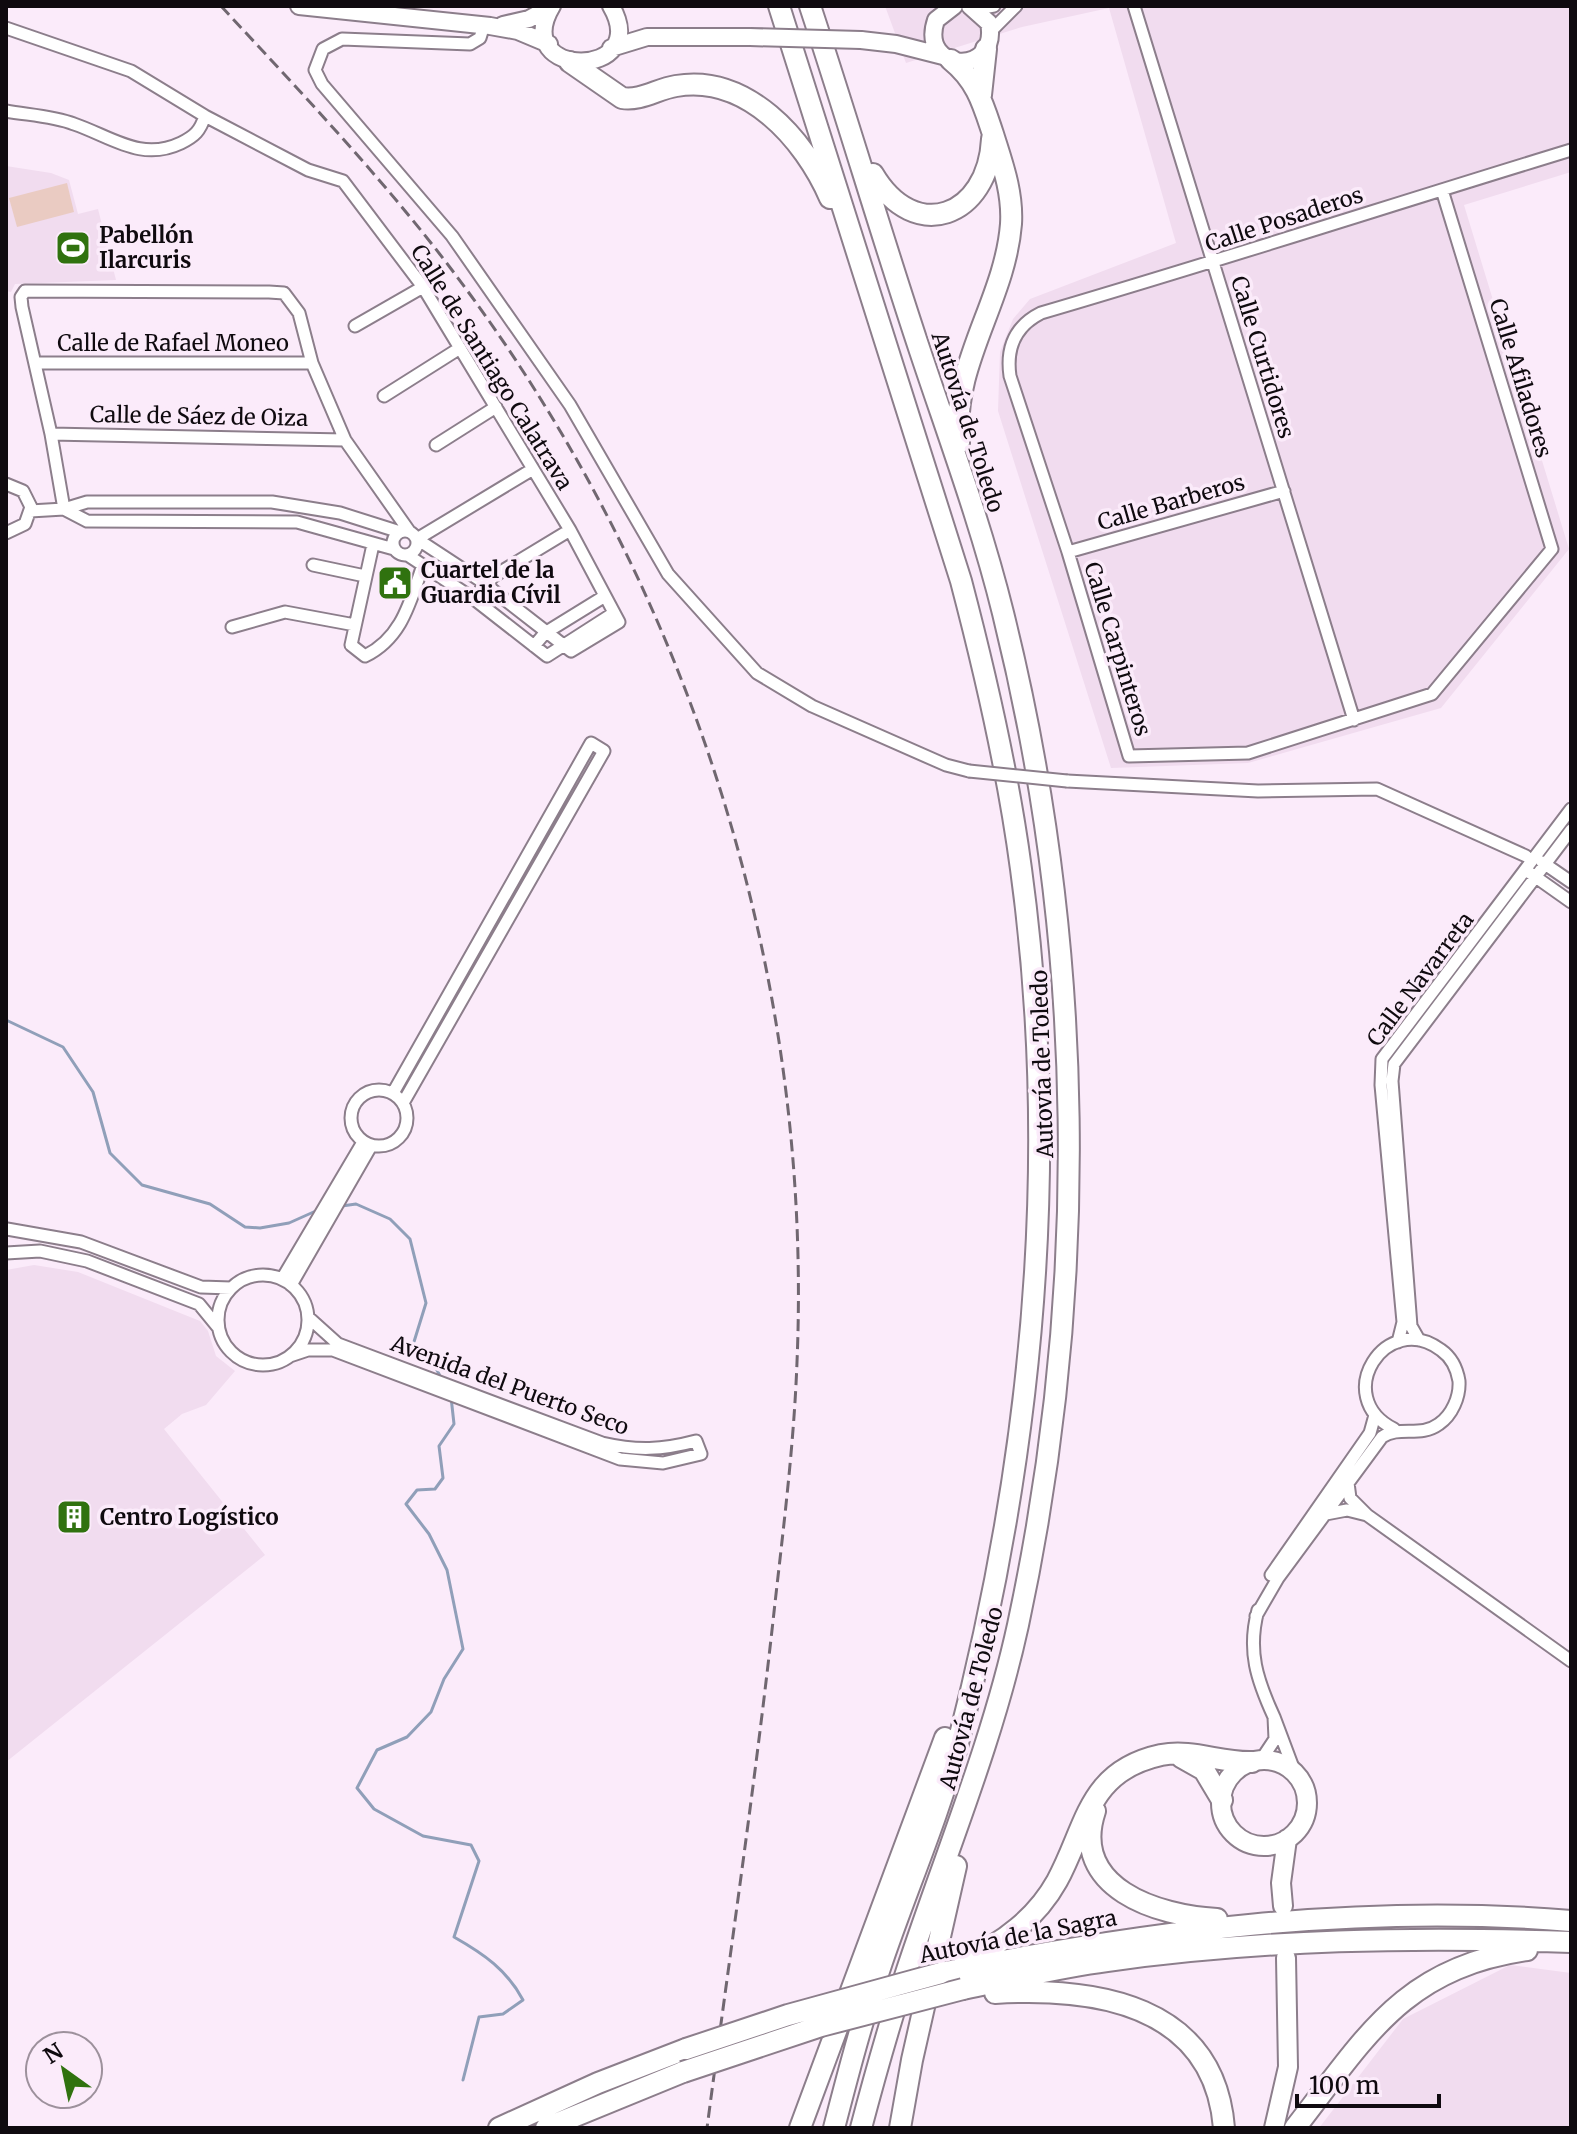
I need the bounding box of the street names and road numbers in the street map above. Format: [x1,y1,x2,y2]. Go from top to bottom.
street label: Calle Posaderos [1202,180,1366,258]
street label: Calle de Santiago Calatrava [405,239,579,495]
street label: Calle Curtidores [1225,272,1301,442]
street label: Calle Afiladores [1484,295,1558,461]
street label: Autovía de Toledo [925,327,1010,516]
street label: Calle de Rafael Moneo [57,329,289,357]
street label: Calle de Sáez de Oiza [90,400,309,432]
street label: Calle Barberos [1094,468,1248,536]
street label: Calle Carpinteros [1078,559,1158,739]
street label: Calle Navarreta [1360,906,1480,1052]
street label: Autovía de Toledo [1025,969,1059,1160]
street label: Avenida del Puerto Seco [386,1329,633,1441]
street label: Autovía de Toledo [933,1603,1009,1794]
street label: Autovía de la Sagra [916,1903,1119,1969]

